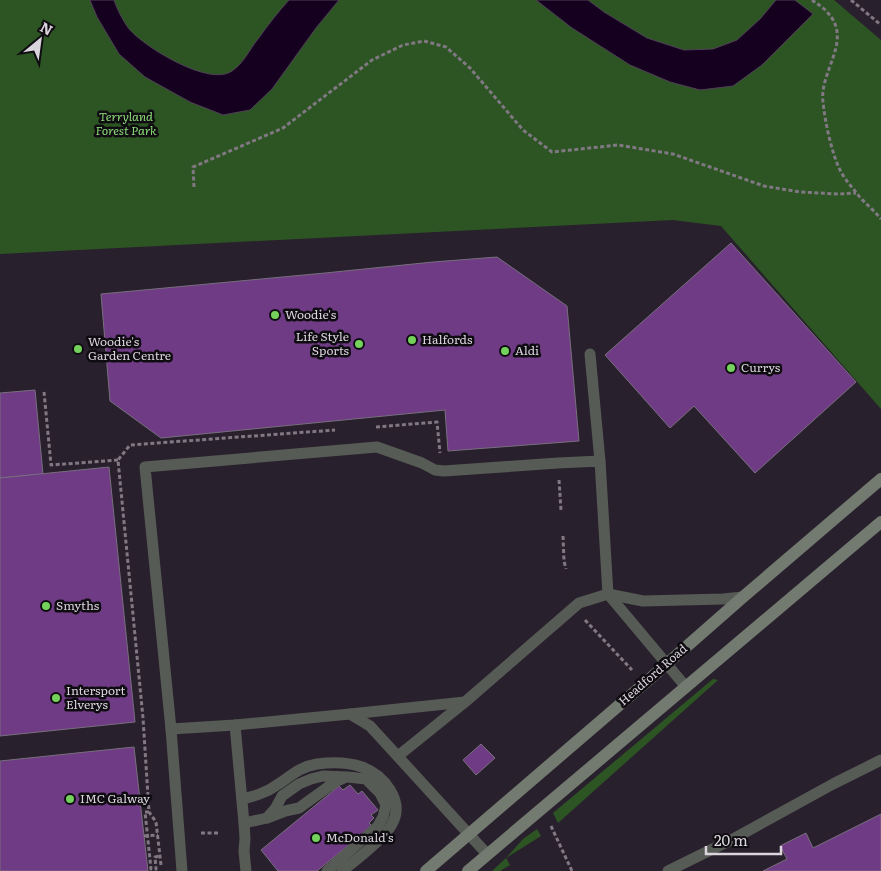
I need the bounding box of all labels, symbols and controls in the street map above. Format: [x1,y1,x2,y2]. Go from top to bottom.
north arrow [15,15,65,65]
text: N [37,16,57,39]
park label: Terryland Forest Park [95,107,157,139]
place label: Woodie's [285,305,337,323]
marker: Woodie's [269,309,281,321]
place label: Life Style Sports [296,327,350,359]
place label: Halfords [422,330,473,348]
place label: Woodie's Garden Centre [88,332,171,364]
marker: Halfords [406,334,418,346]
marker: Life Style Sports [353,338,365,350]
place label: Aldi [515,341,539,359]
marker: Woodie's Garden Centre [72,343,84,355]
marker: Aldi [499,345,511,357]
place label: Currys [741,358,781,376]
marker: Currys [725,362,737,374]
place label: Smyths [56,596,100,614]
marker: Smyths [40,600,52,612]
street label: Headford Road [614,639,691,709]
place label: Intersport Elverys [66,681,125,713]
marker: Intersport Elverys [50,692,62,704]
place label: IMC Galway [80,789,150,807]
marker: IMC Galway [64,793,76,805]
scale bar [706,824,781,856]
place label: McDonald's [326,828,394,846]
text: 20 m [714,828,748,851]
marker: McDonald's [310,832,322,844]

